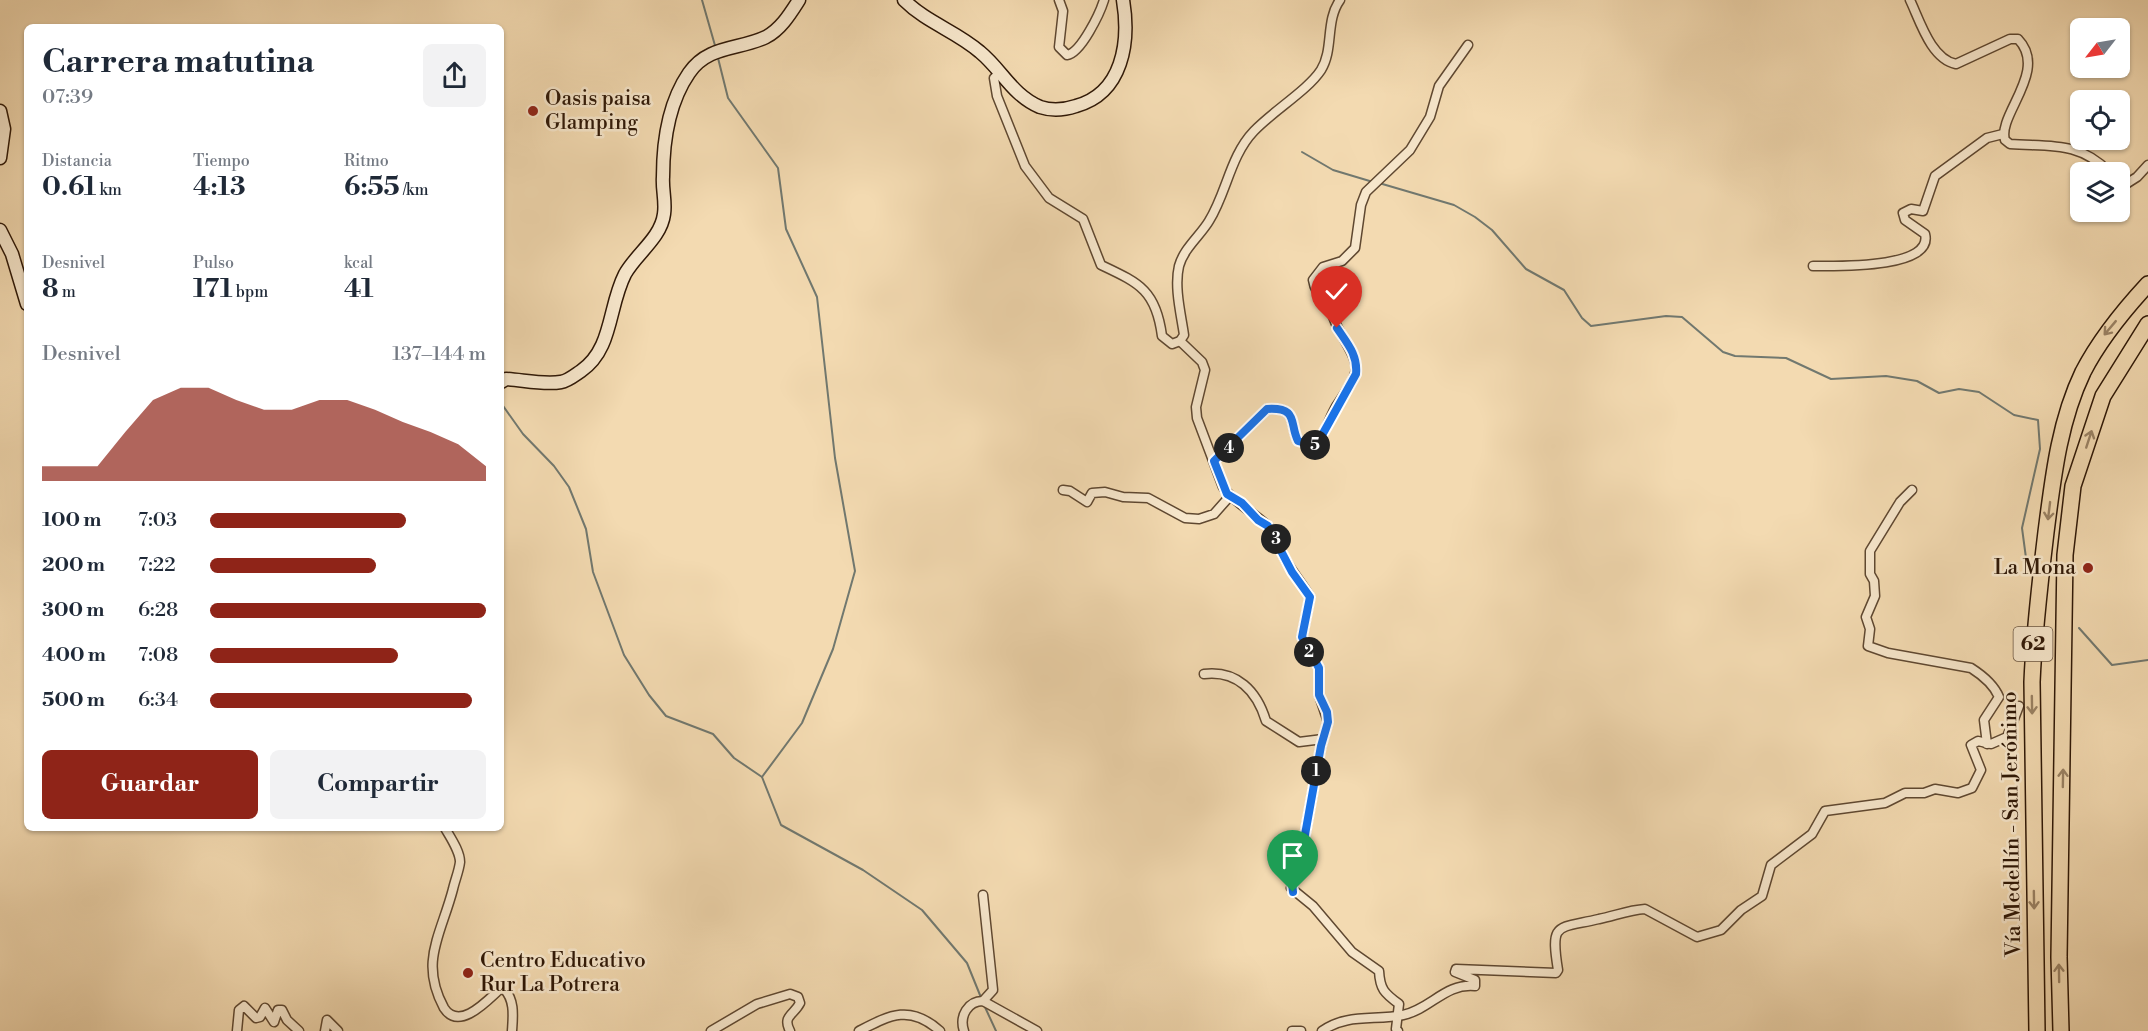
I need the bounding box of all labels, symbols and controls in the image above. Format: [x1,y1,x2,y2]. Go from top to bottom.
north arrow [2070,18,2130,78]
map controls [2070,18,2130,222]
text: Carrera matutina [42,42,314,83]
button: share [423,44,486,107]
text: 07:39 [42,85,93,110]
place label: Oasis paisa Glamping [545,86,652,136]
button: locate [2070,90,2130,150]
marker: Oasis paisa Glamping [526,104,540,118]
text: Distancia [42,151,112,171]
text: Tiempo [193,151,250,171]
text: Ritmo [344,151,389,171]
button: layers [2070,162,2130,222]
text: 0.61 [42,171,96,203]
text: 4:13 [193,171,246,203]
text: 6:55 [344,171,400,203]
text: km [96,180,122,200]
text: /km [400,180,428,200]
text: Desnivel [42,253,105,273]
text: Pulso [193,253,234,273]
text: kcal [344,253,373,273]
pin [1311,266,1362,328]
text: 8 [42,273,59,305]
text: 171 [193,273,233,305]
text: 41 [344,273,374,305]
icon: check [1320,275,1353,308]
text: m [59,282,76,302]
text: bpm [233,282,268,302]
one-way arrow [2103,320,2117,335]
text: Desnivel [42,342,121,367]
text: 137–144 m [392,342,486,367]
pin: 5 [1300,430,1330,460]
one-way arrow [2084,430,2095,449]
pin: 4 [1214,433,1244,463]
text: 5 [1310,435,1320,455]
text: 4 [1224,438,1234,458]
one-way arrow [2043,500,2054,520]
text: 100 m [42,508,101,533]
text: 7:03 [138,508,177,533]
pin: 3 [1261,524,1291,554]
text: 3 [1271,529,1281,549]
text: 200 m [42,553,105,578]
text: 7:22 [138,553,176,578]
place label: La Mona [1994,555,2076,581]
marker: La Mona [2081,561,2095,575]
text: 300 m [42,598,105,623]
text: 6:28 [138,598,178,623]
road number: 62 [2014,627,2052,661]
pin: 2 [1294,637,1324,667]
text: 2 [1304,642,1314,662]
text: 400 m [42,643,106,668]
text: 7:08 [138,643,178,668]
text: 500 m [42,688,105,713]
text: 6:34 [138,688,178,713]
street label: Vía Medellín - San Jerónimo [1997,691,2027,958]
one-way arrow [2026,694,2038,714]
button: Guardar [42,750,258,819]
button: Compartir [270,750,486,819]
pin: 1 [1301,756,1331,786]
text: 1 [1312,761,1320,781]
one-way arrow [2057,768,2068,788]
pin [1267,830,1318,892]
icon: arrive [1276,839,1309,872]
one-way arrow [2028,889,2040,909]
place label: Centro Educativo Rur La Potrera [480,948,646,998]
one-way arrow [2053,963,2065,983]
marker: Centro Educativo Rur La Potrera [461,966,475,980]

